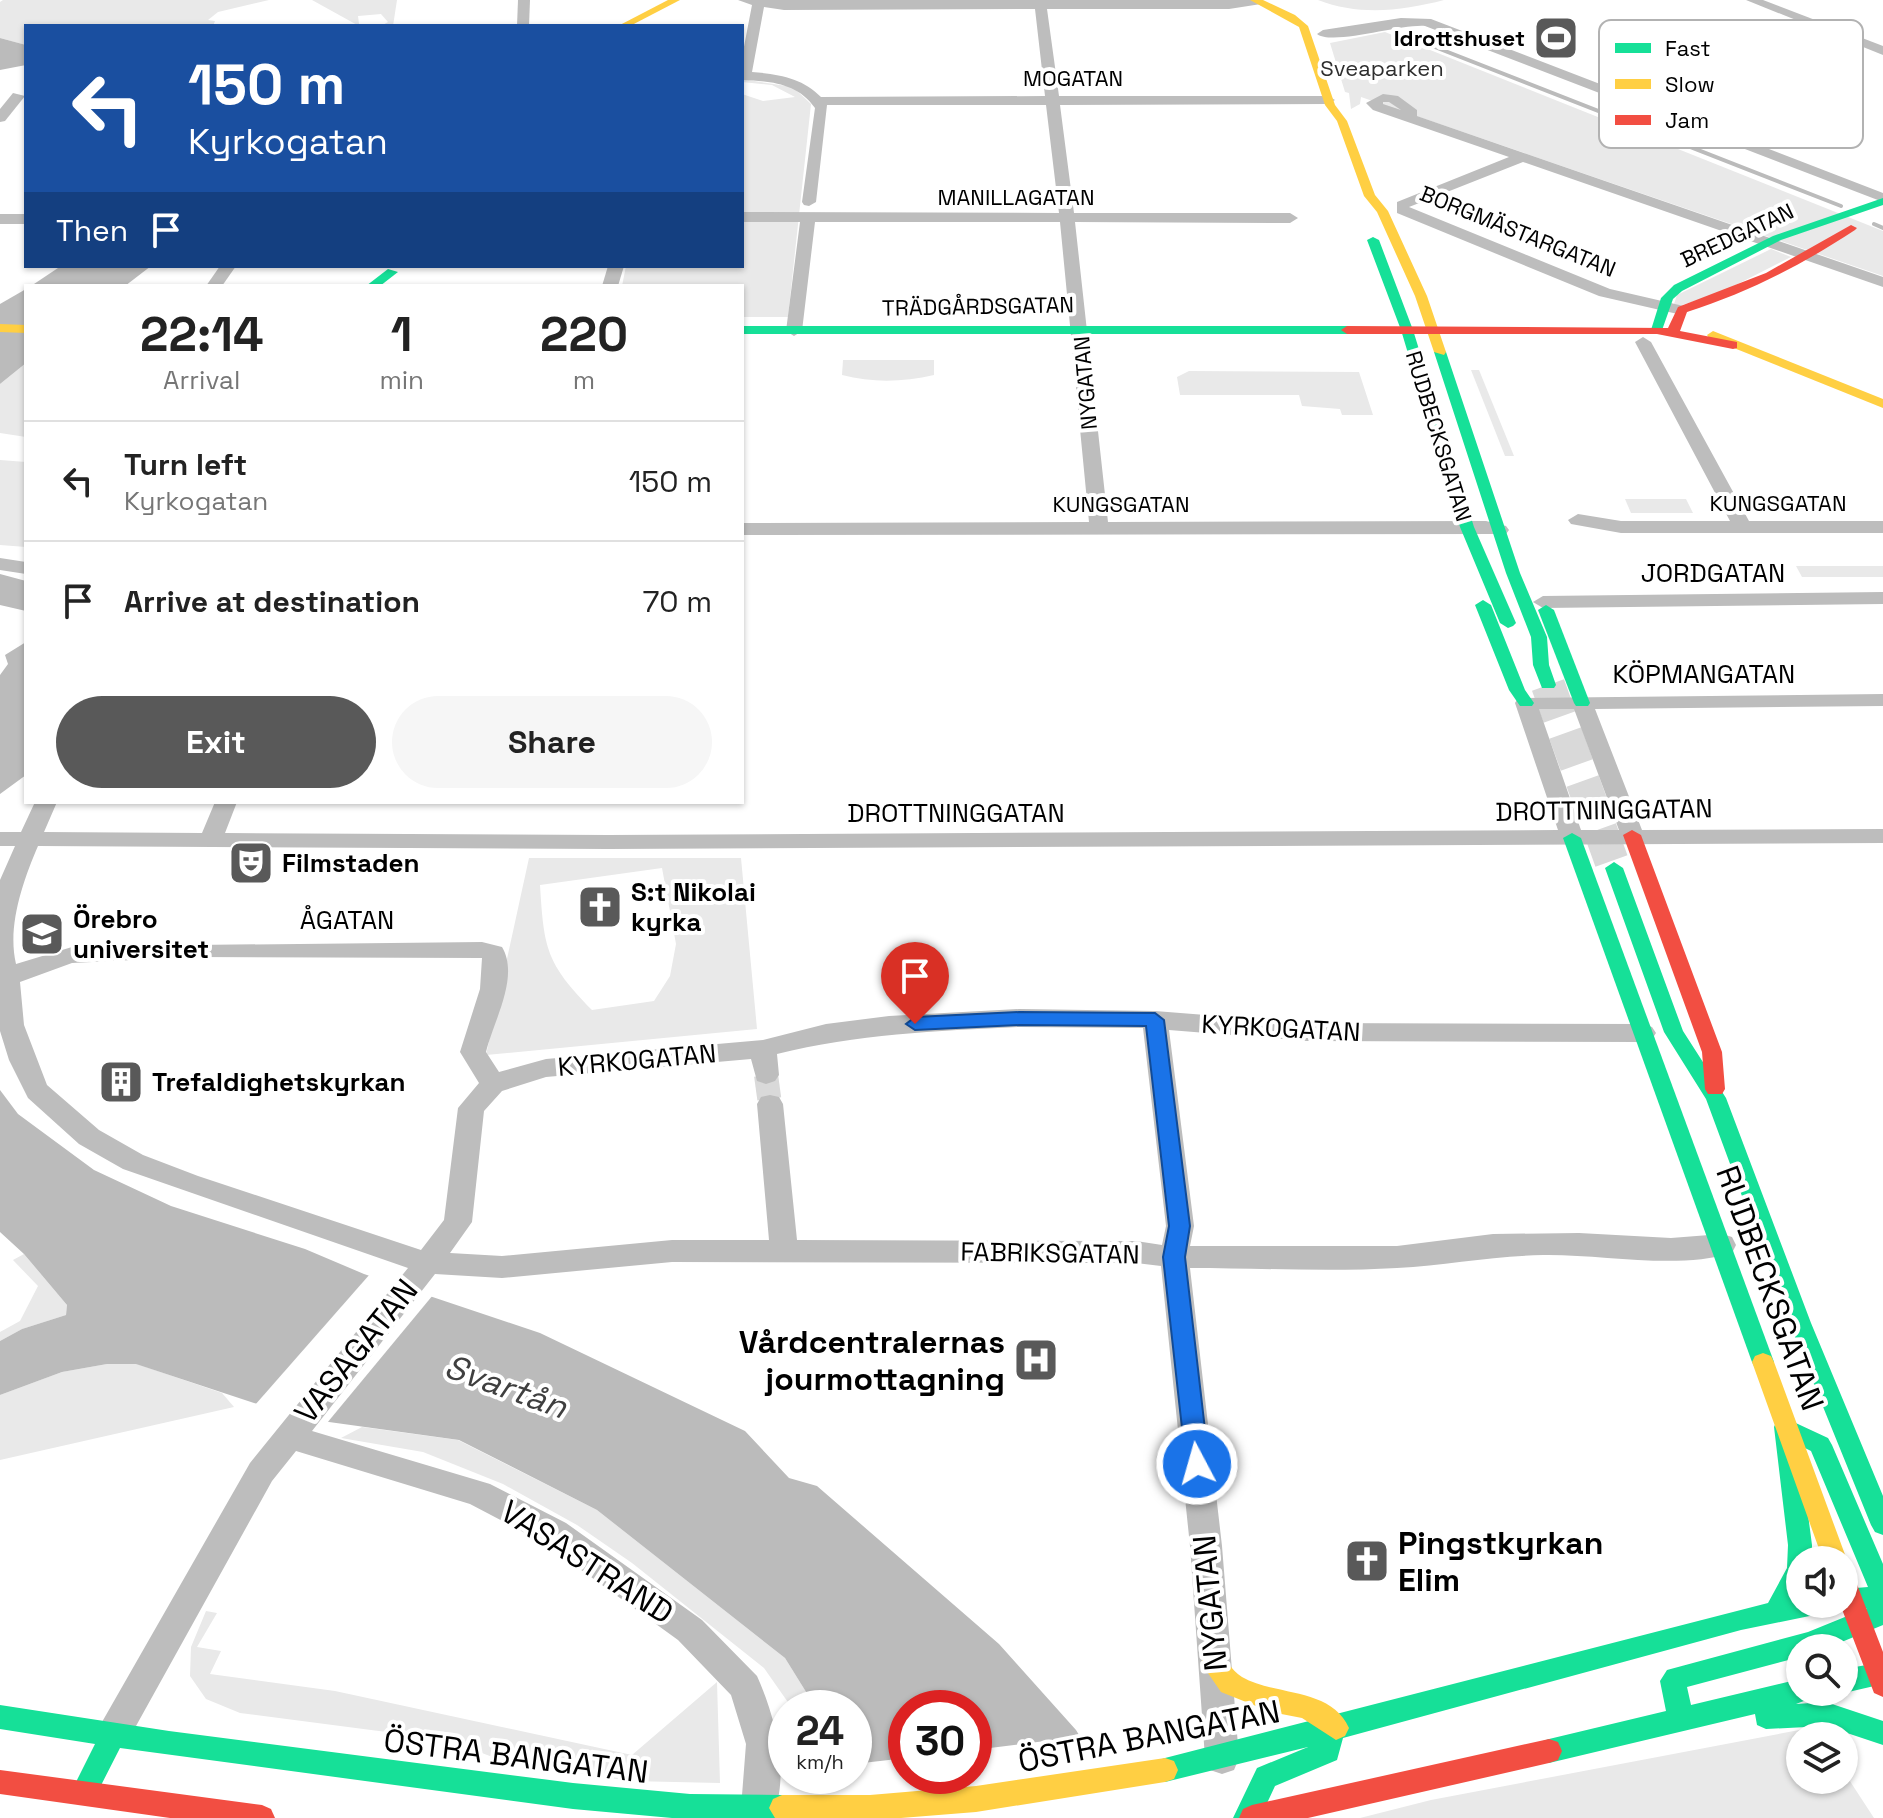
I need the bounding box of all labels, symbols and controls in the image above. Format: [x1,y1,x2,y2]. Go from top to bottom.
sports icon: Idrottshuset [1532,14,1580,62]
legend [1599,20,1863,148]
place label: Idrottshuset [1394,24,1525,52]
text: Fast [1665,34,1711,62]
text: 150 m [188,49,345,120]
park label: Sveaparken [1320,54,1444,82]
icon: left [56,56,160,160]
street label: MOGATAN [1023,64,1123,92]
text: Slow [1665,70,1715,98]
text: Jam [1665,106,1709,134]
text: Kyrkogatan [188,119,388,165]
street label: BORGMÄSTARGATAN [1416,179,1620,283]
street label: MANILLAGATAN [937,183,1095,211]
street label: BREDGATAN [1676,197,1798,273]
icon: arrive [144,208,188,252]
text: Then [56,211,128,250]
street label: TRÄDGÅRDSGATAN [882,290,1074,322]
text: 22:14 [140,304,263,365]
text: 1 [391,304,413,365]
text: 220 [540,304,628,365]
street label: NYGATAN [1067,335,1103,431]
street label: RUDBECKSGATAN [1400,347,1478,525]
text: Arrival [163,363,240,397]
text: min [379,363,424,397]
text: m [573,363,595,397]
text: Turn left [124,445,247,484]
icon: left [56,459,100,503]
text: 150 m [629,462,712,501]
text: Kyrkogatan [124,484,268,518]
street label: KUNGSGATAN [1709,489,1847,517]
street label: KUNGSGATAN [1052,490,1190,518]
street label: JORDGATAN [1641,556,1785,590]
icon: arrive [56,579,100,623]
text: Arrive at destination [124,582,420,621]
text: 70 m [643,582,712,621]
street label: KÖPMANGATAN [1613,657,1795,691]
button: Exit [56,696,376,788]
button: Share [392,696,712,788]
street label: DROTTNINGGATAN [1495,791,1713,829]
street label: DROTTNINGGATAN [847,796,1065,830]
theatre icon: Filmstaden [227,839,275,887]
place label: Filmstaden [282,846,420,880]
place label: S:t Nikolai kyrka [631,875,756,939]
church icon: S:t Nikolai kyrka [576,883,624,931]
place label: Örebro universitet [73,902,209,966]
street label: ÅGATAN [300,903,394,937]
school or university icon: Örebro universitet [18,910,66,958]
pin [881,942,949,1024]
icon: arrive [893,954,937,998]
street label: KYRKOGATAN [1201,1007,1361,1049]
street label: KYRKOGATAN [556,1036,718,1084]
building icon: Trefaldighetskyrkan [97,1058,145,1106]
place label: Trefaldighetskyrkan [152,1065,406,1099]
street label: RUDBECKSGATAN [1707,1160,1833,1416]
street label: FABRIKSGATAN [960,1234,1140,1272]
street label: VASAGATAN [286,1271,426,1431]
place label: Vårdcentralernas jourmottagning [739,1322,1005,1399]
hospital icon: Vårdcentralernas jourmottagning [1012,1336,1060,1384]
water label: Svartån [439,1345,574,1429]
position arrow [1155,1422,1239,1506]
street label: VASASTRAND [493,1491,681,1633]
place label: Pingstkyrkan Elim [1398,1523,1603,1600]
street label: NYGATAN [1184,1533,1236,1673]
church icon: Pingstkyrkan Elim [1343,1537,1391,1585]
map controls [1786,1546,1858,1794]
button: sound [1786,1546,1858,1618]
button: search [1786,1634,1858,1706]
speed limit sign: 30 [888,1690,992,1794]
street label: ÖSTRA BANGATAN [1015,1691,1283,1781]
text: 24 [796,1706,844,1757]
street label: ÖSTRA BANGATAN [381,1720,651,1792]
button: layers [1786,1722,1858,1794]
text: km/h [796,1749,844,1775]

